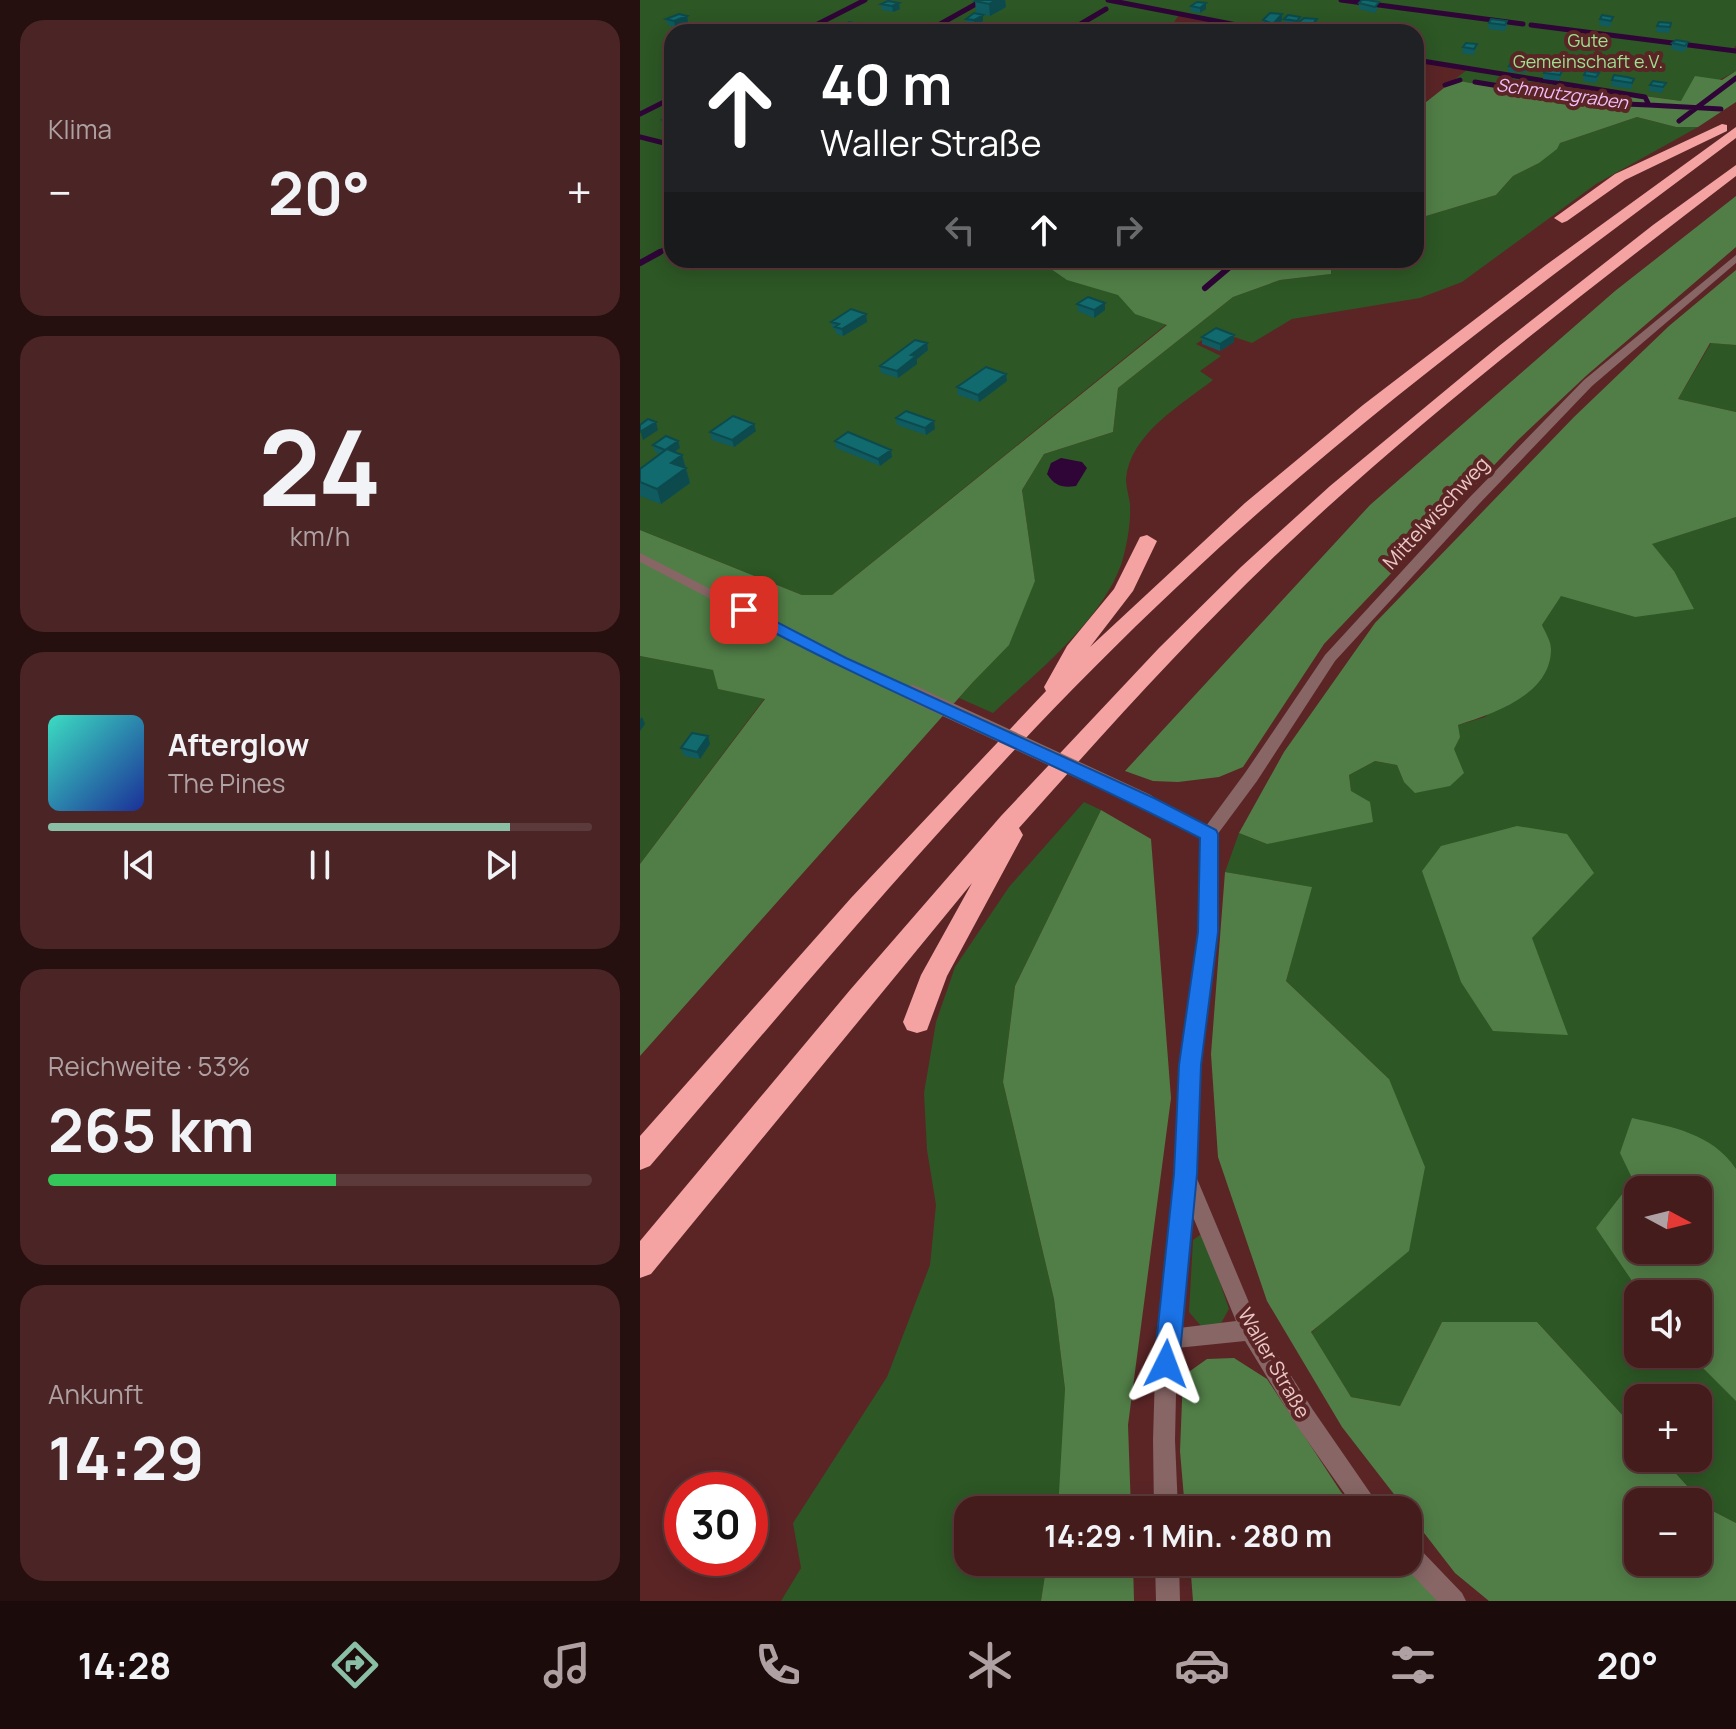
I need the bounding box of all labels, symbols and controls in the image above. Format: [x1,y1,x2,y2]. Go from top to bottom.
park label: Gute Gemeinschaft e.V. [1513,28,1663,73]
text: 40 m [820,45,952,122]
icon: ahead [688,56,792,160]
water label: Schmutzgraben [1495,72,1631,114]
text: Klima [48,111,112,147]
text: Waller Straße [820,118,1042,167]
text: 20° [268,151,370,233]
text: − [48,162,72,222]
text: + [567,162,592,222]
icon: left [938,208,982,252]
icon: ahead [1022,208,1066,252]
icon: right [1106,208,1150,252]
text: 24 [258,395,382,537]
street label: Mittelwischweg [1376,451,1495,575]
text: km/h [290,518,350,554]
pin [710,576,778,644]
icon: arrive [722,588,766,632]
text: Afterglow [168,724,309,765]
text: The Pines [168,765,285,801]
icon: previous [117,843,161,887]
icon: pause [298,843,342,887]
icon: next [479,843,523,887]
text: Reichweite · 53% [48,1048,250,1084]
text: 265 km [48,1088,254,1170]
north arrow [1624,1176,1712,1264]
map controls [1624,1176,1712,1576]
button: sound [1624,1280,1712,1368]
street label: Waller Straße [1232,1303,1317,1423]
position arrow [1124,1322,1208,1406]
text: Ankunft [48,1376,143,1412]
button: + [1624,1384,1712,1472]
text: 14:29 [48,1416,204,1498]
speed limit sign: 30 [664,1472,768,1576]
button: − [1624,1488,1712,1576]
text: 14:29 · 1 Min. · 280 m [1044,1515,1332,1556]
icon: directions [327,1637,383,1693]
icon: music [539,1637,595,1693]
icon: phone [750,1637,806,1693]
icon: climate [962,1637,1018,1693]
icon: car [1174,1637,1230,1693]
icon: filters [1385,1637,1441,1693]
text: 14:28 [78,1641,171,1690]
text: 20° [1597,1641,1658,1690]

